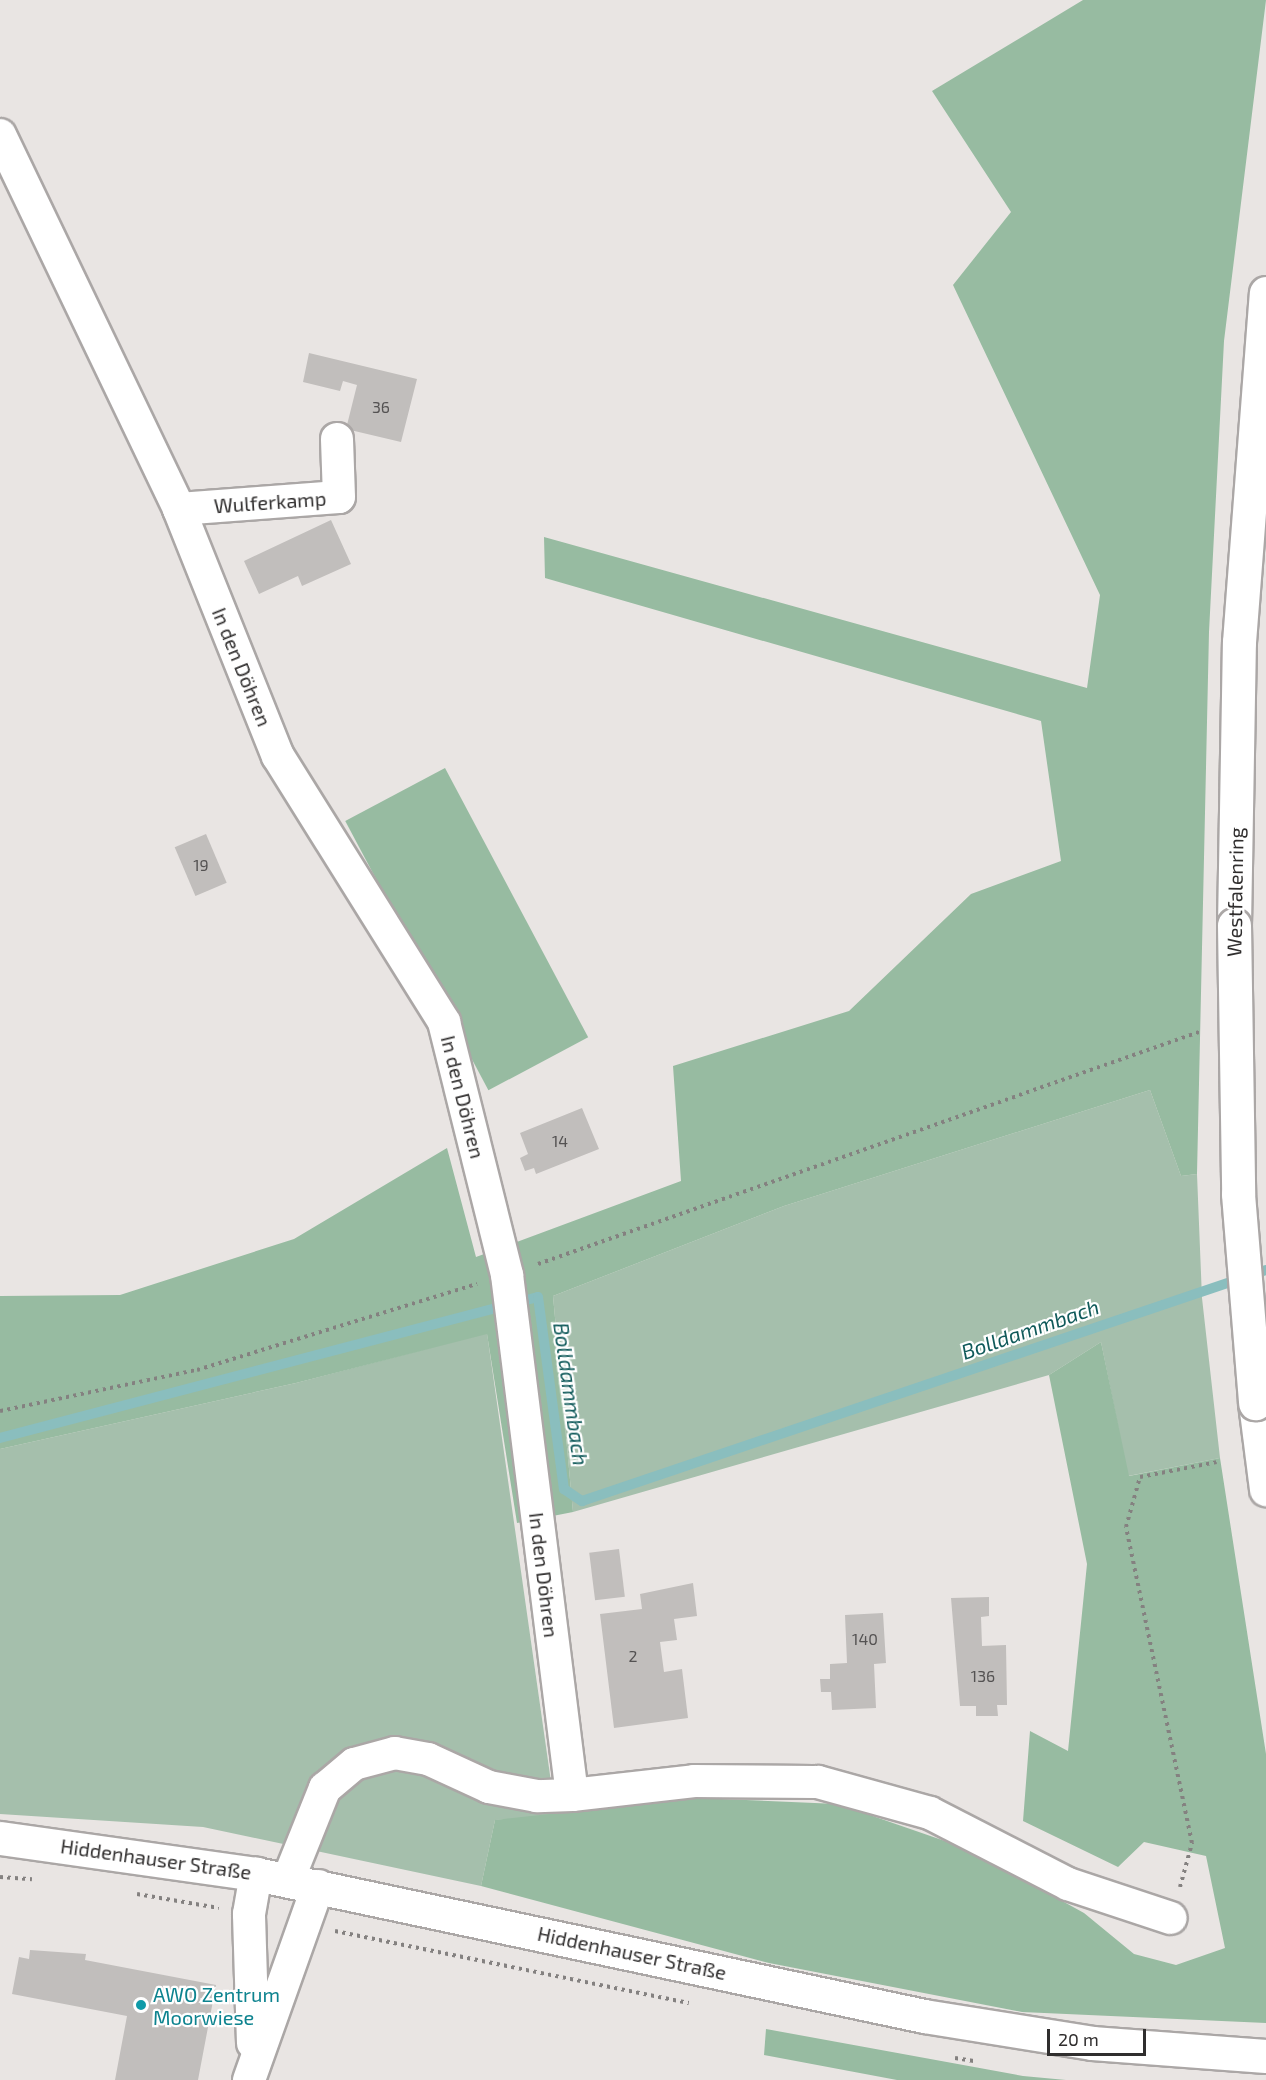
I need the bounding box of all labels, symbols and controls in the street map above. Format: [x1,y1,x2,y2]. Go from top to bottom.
house number: 36 [372,397,390,417]
street label: Wulferkamp [213,486,327,518]
street label: In den Döhren [207,604,277,730]
street label: Westfalenring [1222,827,1248,957]
house number: 19 [193,855,209,875]
street label: In den Döhren [436,1033,490,1161]
house number: 14 [552,1131,568,1151]
water label: Bolldammbach [958,1294,1102,1364]
water label: Bolldammbach [548,1321,594,1467]
street label: In den Döhren [524,1511,564,1639]
house number: 140 [852,1629,878,1649]
house number: 2 [629,1646,637,1666]
house number: 136 [971,1666,995,1686]
street label: Hiddenhauser Straße [59,1834,253,1884]
street label: Hiddenhauser Straße [535,1921,729,1985]
place label: AWO Zentrum Moorwiese [153,1982,280,2029]
marker: AWO Zentrum Moorwiese [134,1998,148,2012]
scale bar [1050,2017,1149,2055]
text: 20 m [1058,2028,1099,2050]

